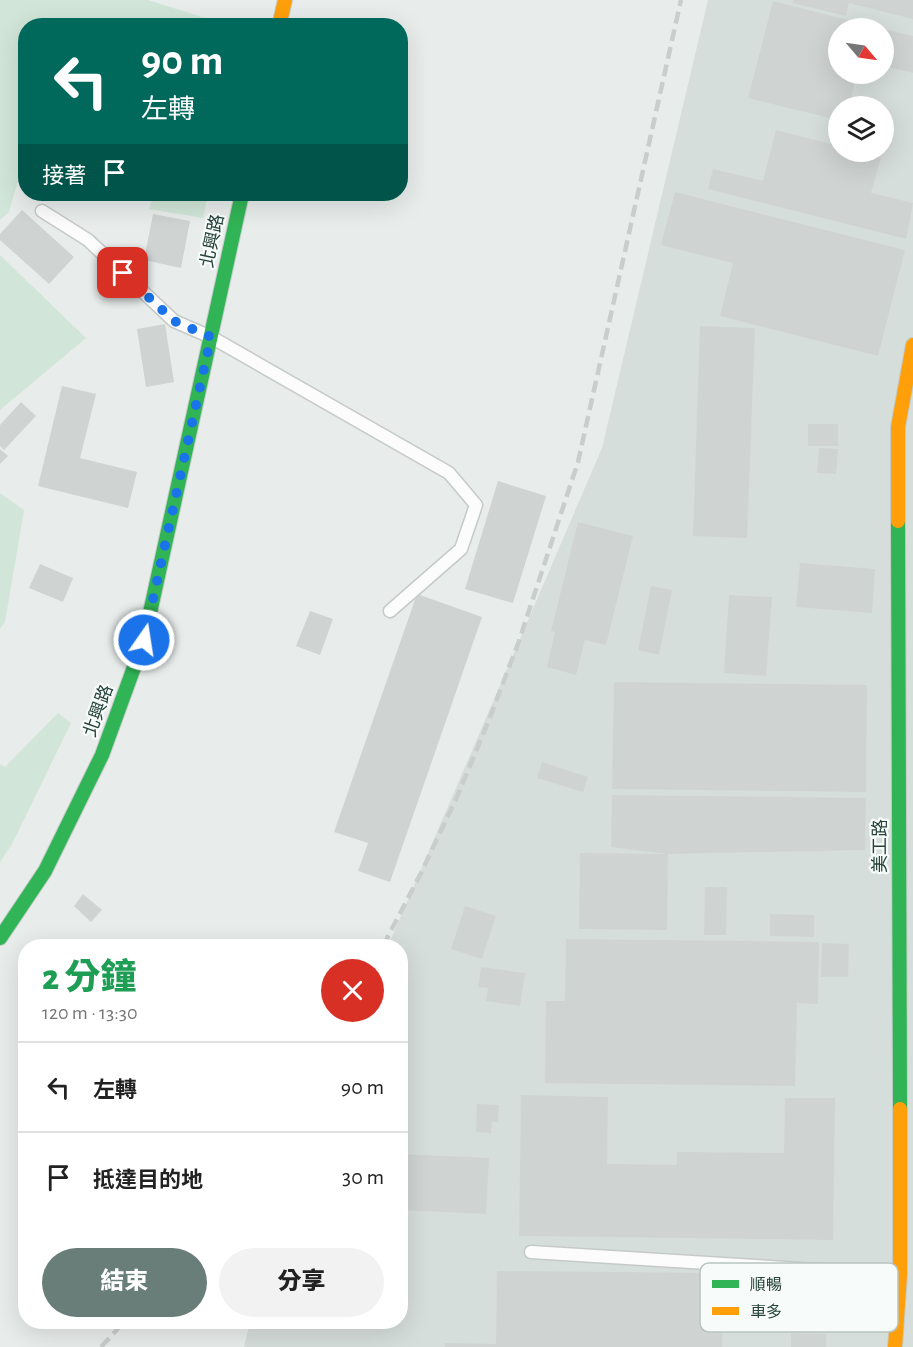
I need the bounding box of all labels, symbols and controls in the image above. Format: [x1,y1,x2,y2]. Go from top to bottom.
north arrow [828,18,894,84]
map controls [828,18,894,162]
text: 90 m [141,40,223,82]
icon: left [42,42,120,120]
text: 左轉 [141,96,195,123]
button: layers [828,96,894,162]
icon: arrive [98,156,131,189]
text: 接著 [42,165,86,187]
street label: 北興路 [197,212,227,269]
pin [97,247,148,298]
icon: arrive [106,256,139,289]
position arrow [112,608,176,672]
street label: 北興路 [79,682,117,739]
street label: 美工路 [870,819,890,873]
button: close [321,959,384,1022]
text: 2 分鐘 [42,960,136,996]
text: 120 m · 13:30 [42,1003,138,1023]
icon: left [42,1071,75,1104]
text: 90 m [341,1076,384,1098]
text: 左轉 [93,1079,137,1101]
icon: arrive [42,1161,75,1194]
text: 30 m [342,1166,384,1188]
text: 抵達目的地 [93,1169,203,1191]
button: 結束 [42,1248,207,1317]
button: 分享 [219,1248,384,1317]
legend [700,1263,898,1332]
text: 順暢 [750,1277,782,1293]
text: 車多 [750,1303,782,1320]

